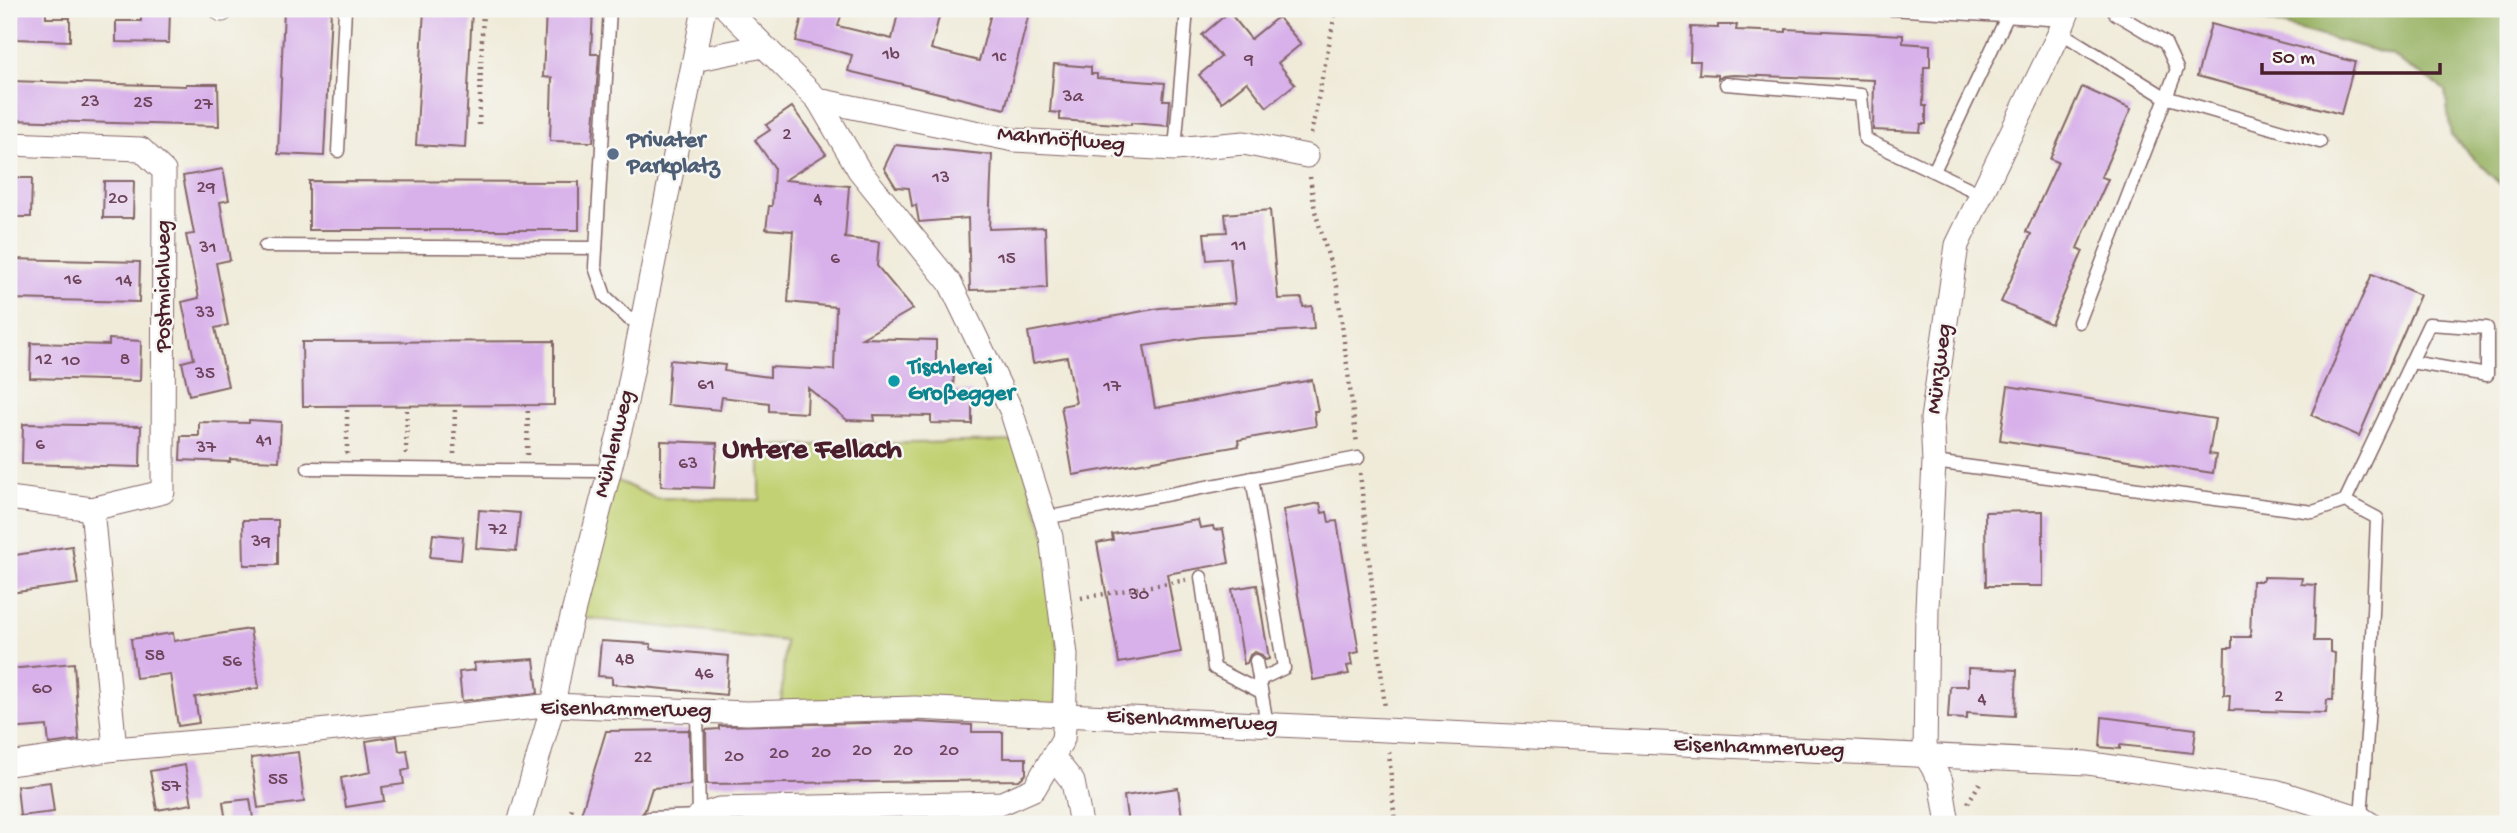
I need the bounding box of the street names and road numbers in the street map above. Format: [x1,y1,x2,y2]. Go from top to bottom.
street label: Mahrhöflweg [996,121,1126,159]
street label: Postmichlweg [151,220,178,353]
street label: Münzweg [1921,322,1959,416]
street label: Mühlenweg [589,387,641,501]
street label: Eisenhammerweg [540,695,712,725]
street label: Eisenhammerweg [1106,703,1278,739]
street label: Eisenhammerweg [1673,732,1845,764]

